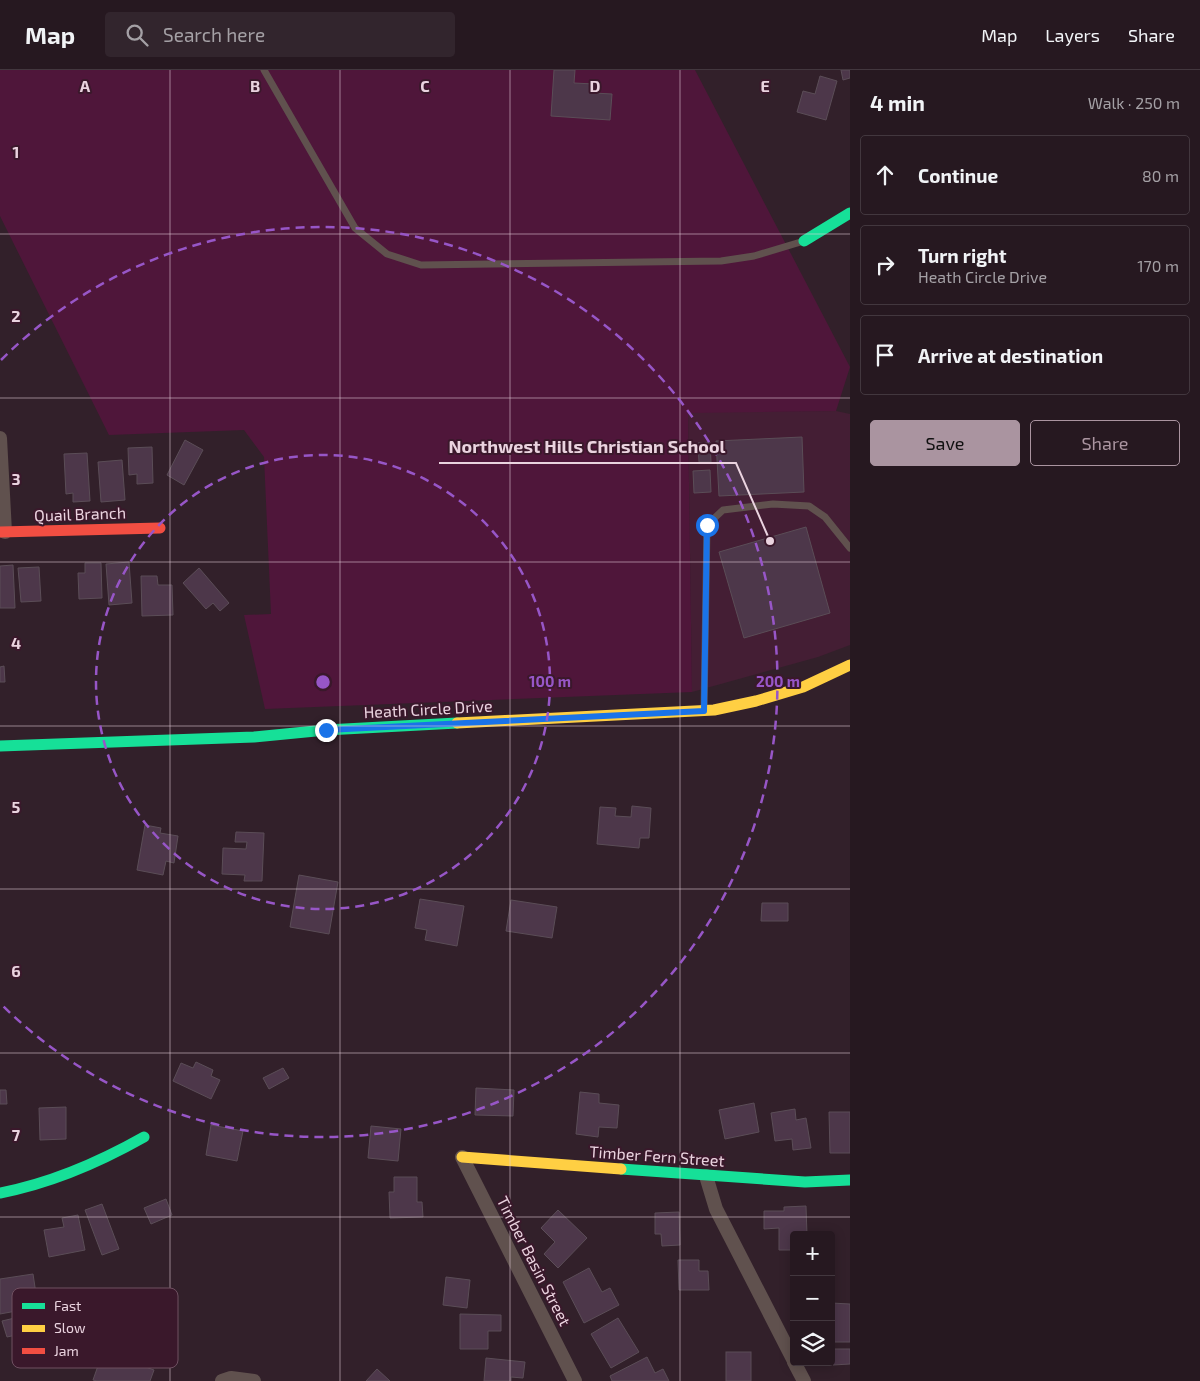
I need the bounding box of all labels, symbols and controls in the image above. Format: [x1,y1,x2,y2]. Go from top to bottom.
search box [105,12,455,57]
text: Map [25,20,75,49]
icon: search [123,21,151,49]
text: Search here [163,23,265,46]
text: Map [981,24,1017,46]
text: Layers [1045,24,1100,46]
text: Share [1128,24,1175,46]
text: A [80,76,91,95]
text: B [250,76,260,95]
text: C [420,76,430,95]
text: D [590,76,601,95]
text: E [760,76,770,95]
text: 4 min [870,90,925,115]
text: Walk · 250 m [1088,93,1180,112]
text: 1 [13,142,19,161]
icon: ahead [871,161,899,189]
text: Continue [918,164,998,187]
text: 80 m [1142,166,1179,185]
text: Turn right [918,244,1006,267]
icon: right [871,251,899,279]
text: 170 m [1137,256,1179,275]
text: Heath Circle Drive [918,267,1047,286]
text: 2 [11,306,21,325]
icon: arrive [871,341,899,369]
text: Arrive at destination [918,344,1103,367]
button: Save [870,420,1020,466]
button: Share [1030,420,1180,466]
callout: Northwest Hills Christian School [439,430,736,463]
text: Northwest Hills Christian School [449,435,726,457]
text: 3 [11,469,21,488]
street label: Quail Branch [34,502,126,526]
route start [696,514,719,537]
text: 4 [11,633,21,652]
text: 100 m [529,672,571,690]
text: 200 m [756,672,800,690]
centre of rings [314,673,332,691]
street label: Heath Circle Drive [363,696,493,721]
route end [315,719,338,742]
text: 5 [12,797,21,816]
text: 6 [11,961,21,980]
text: 7 [12,1125,21,1144]
street label: Timber Fern Street [589,1141,725,1170]
street label: Timber Basin Street [494,1193,575,1329]
map controls [790,1231,835,1366]
button: + [790,1231,835,1276]
button: − [790,1276,835,1321]
legend [12,1288,178,1368]
text: Fast [54,1297,81,1314]
text: Slow [54,1319,86,1336]
button: layers [790,1321,835,1366]
text: Jam [54,1342,79,1359]

